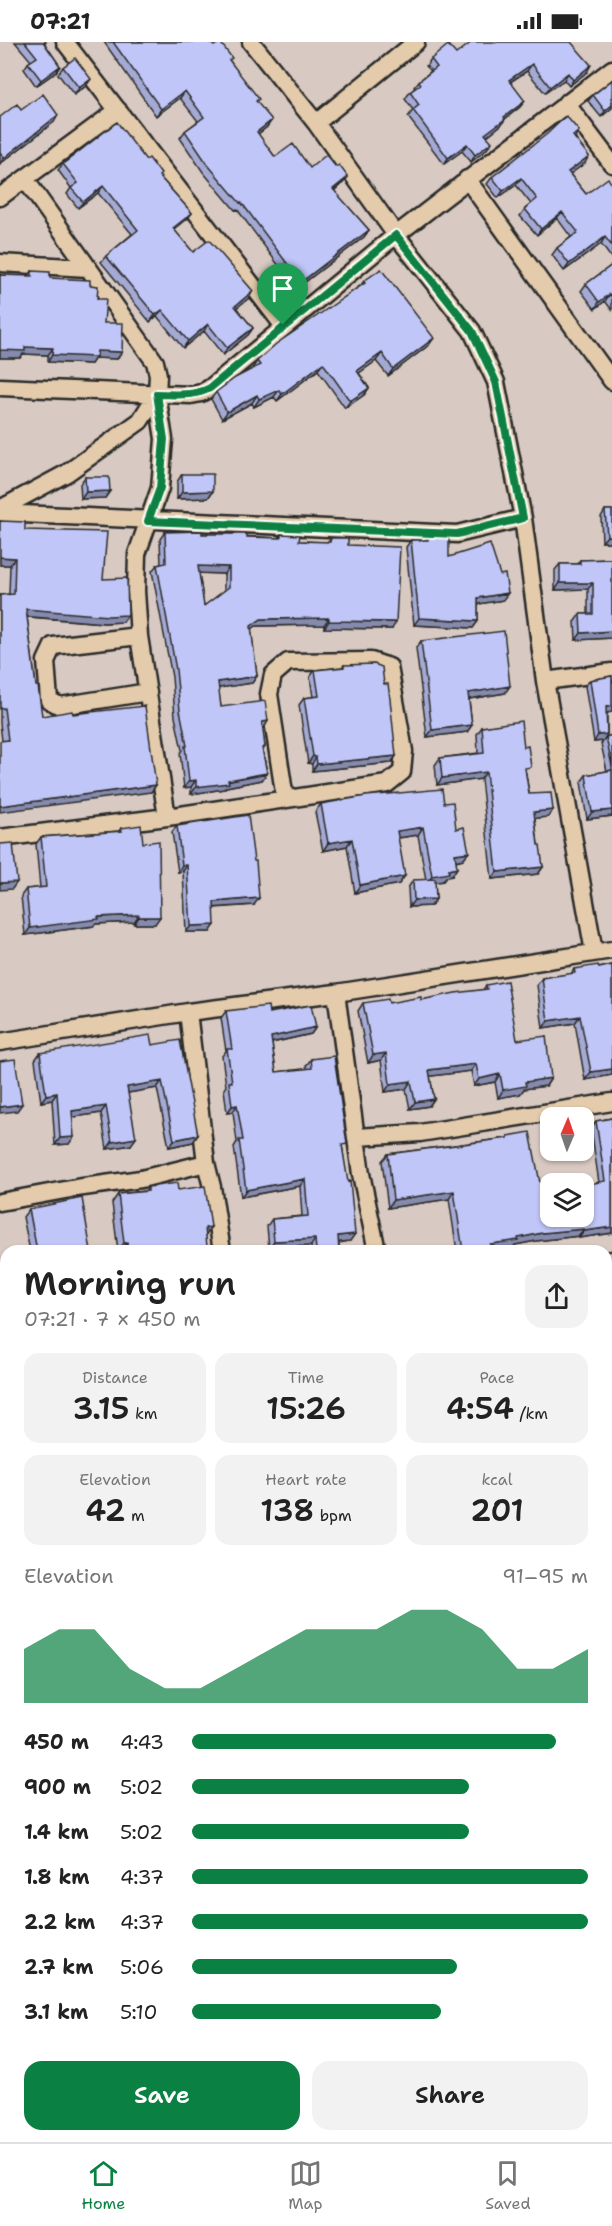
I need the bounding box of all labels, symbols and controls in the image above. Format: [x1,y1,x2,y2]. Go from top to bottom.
text: 07:21 [30,7,91,36]
pin [257,263,308,325]
icon: arrive [266,272,299,305]
north arrow [540,1107,594,1161]
map controls [540,1107,594,1227]
button: layers [540,1173,594,1227]
text: Morning run [24,1261,236,1306]
button: share [525,1265,588,1328]
text: 07:21 · 7 × 450 m [24,1306,200,1332]
text: Distance [82,1367,148,1388]
text: Time [288,1367,324,1388]
text: Pace [479,1367,515,1388]
text: 3.15 [72,1388,129,1429]
text: 15:26 [266,1388,346,1429]
text: 4:54 [446,1388,514,1429]
text: km [129,1403,158,1424]
text: /km [514,1403,548,1424]
text: Elevation [79,1469,151,1490]
text: Heart rate [265,1469,347,1490]
text: kcal [481,1469,513,1490]
text: 42 [85,1490,125,1531]
text: 138 [260,1490,314,1531]
text: 201 [470,1490,524,1531]
text: m [125,1505,145,1526]
text: bpm [314,1505,352,1526]
text: Elevation [24,1563,114,1589]
text: 91–95 m [502,1563,588,1589]
text: 450 m [24,1729,89,1755]
text: 4:43 [120,1729,164,1755]
text: 900 m [24,1774,91,1800]
text: 5:02 [120,1774,163,1800]
text: 1.4 km [24,1819,89,1845]
text: 5:02 [120,1819,163,1845]
text: 1.8 km [24,1864,90,1890]
text: 4:37 [120,1864,164,1890]
text: 2.2 km [24,1909,95,1935]
text: 4:37 [120,1909,164,1935]
text: 2.7 km [24,1954,93,1980]
text: 5:06 [120,1954,164,1980]
text: 3.1 km [24,1999,88,2025]
text: 5:10 [120,1999,157,2025]
button: Save [24,2061,300,2130]
button: Share [312,2061,588,2130]
tab: Home [81,2157,125,2214]
tab: Map [288,2157,322,2214]
tab: Saved [485,2157,531,2214]

